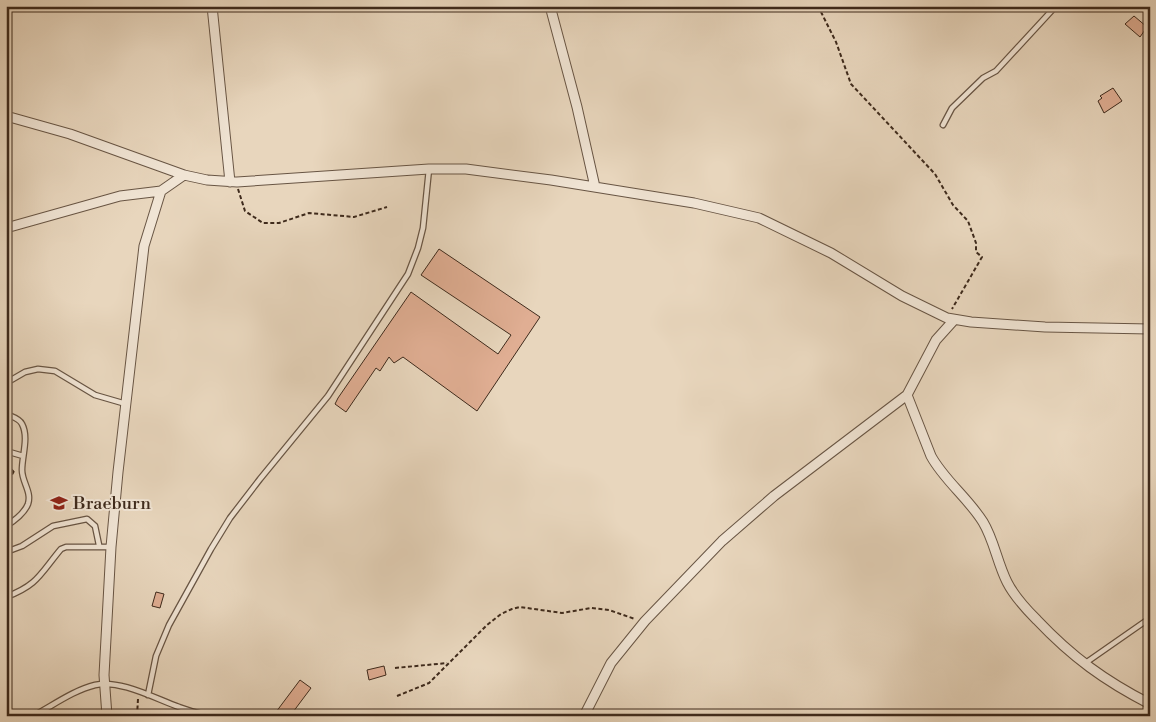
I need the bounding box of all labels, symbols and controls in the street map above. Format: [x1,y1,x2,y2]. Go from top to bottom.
place label: Braeburn [72,492,151,515]
school or university icon: Braeburn [49,493,69,513]

